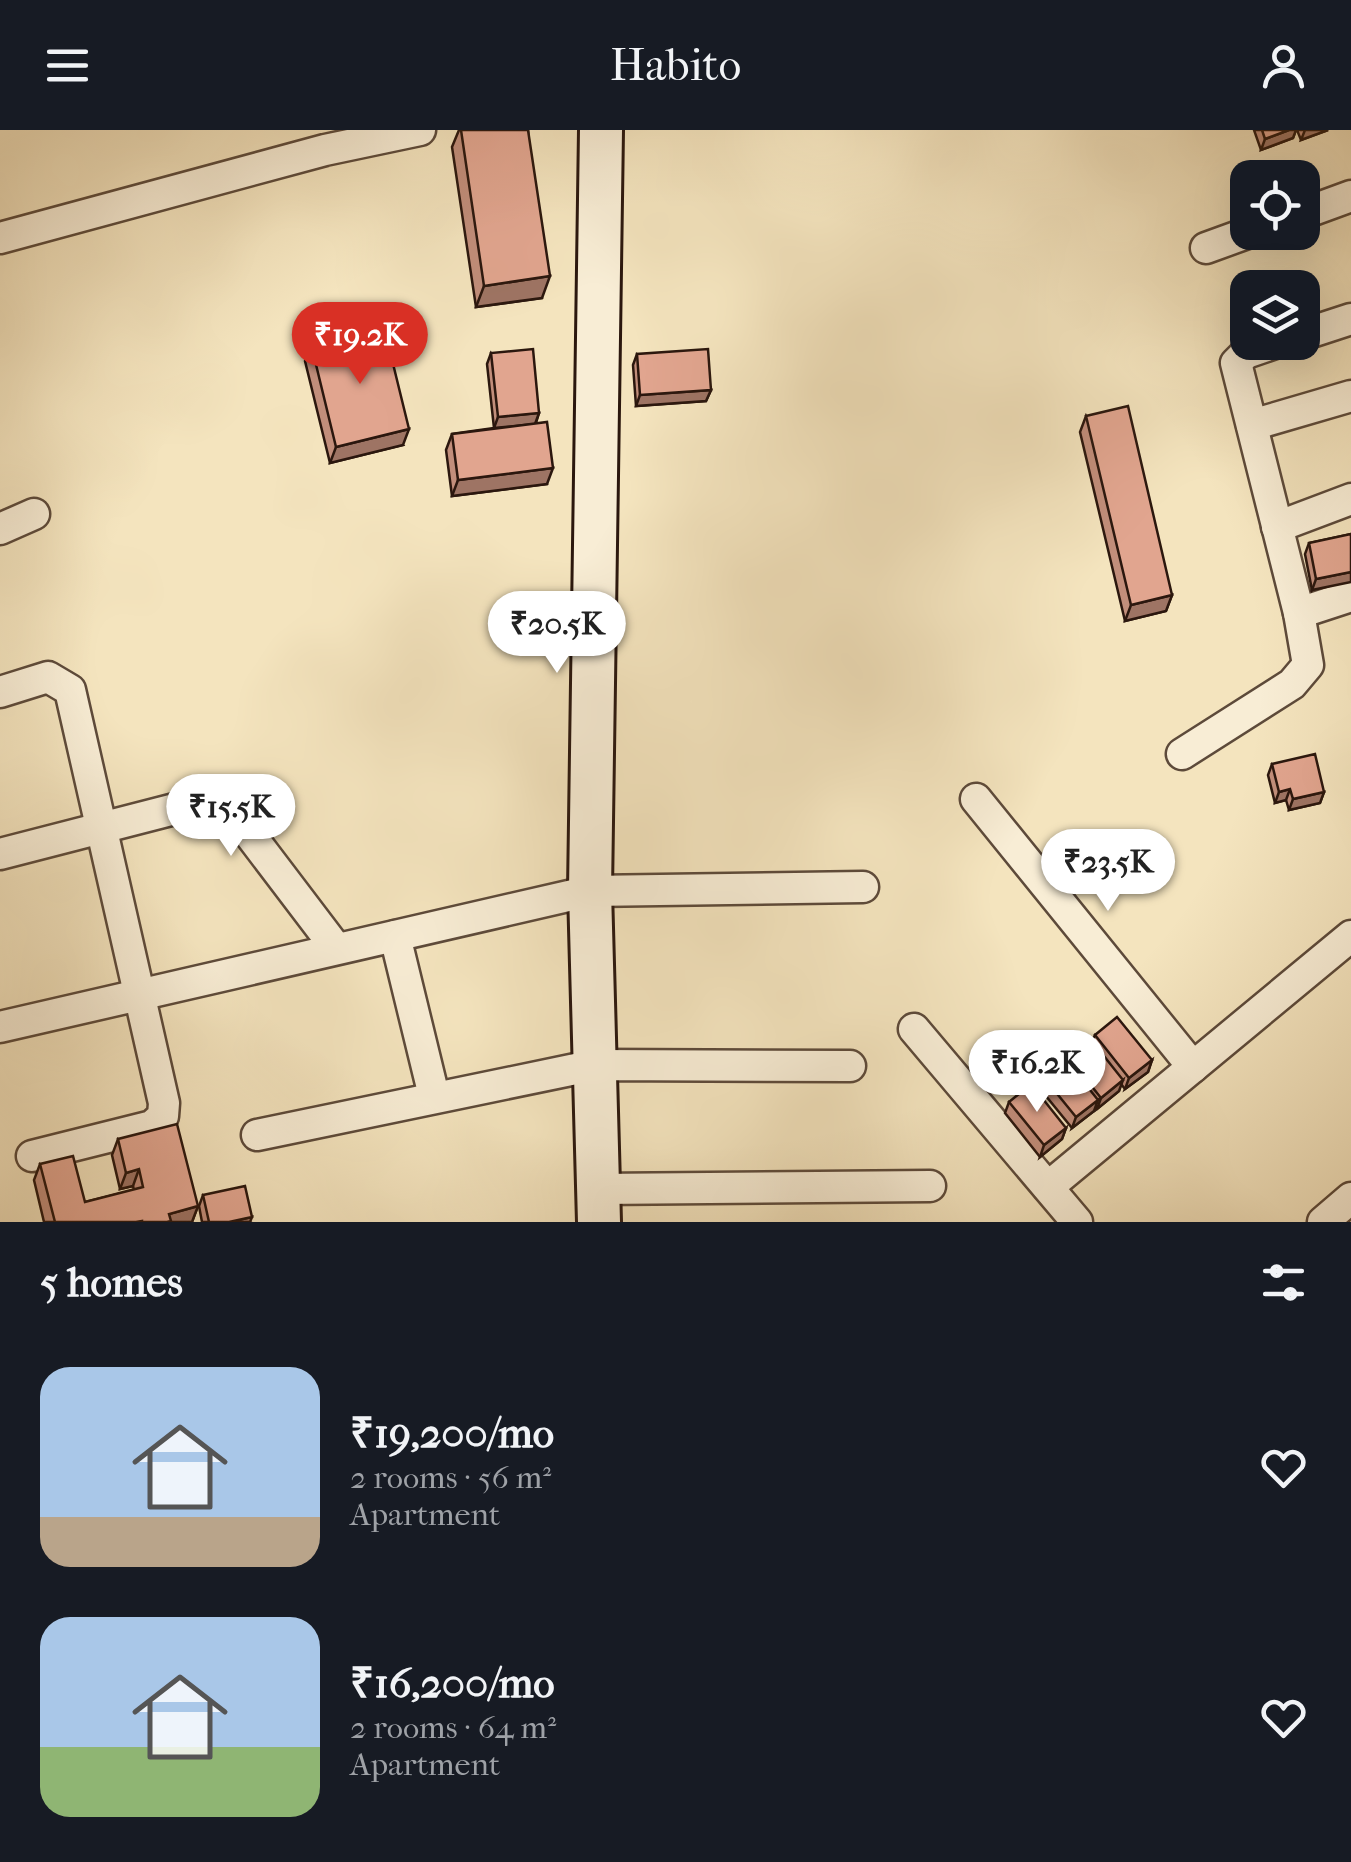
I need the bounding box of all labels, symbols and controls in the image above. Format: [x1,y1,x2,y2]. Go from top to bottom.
icon: menu [40,38,95,93]
icon: person [1256,38,1311,93]
text: Habito [610,39,741,92]
map controls [1230,160,1320,360]
button: locate [1230,160,1320,250]
button: layers [1230,270,1320,360]
pin: ₹19.2K [279,302,441,387]
text: ₹19.2K [314,316,406,353]
pin: ₹20.5K [476,591,638,676]
text: ₹20.5K [510,605,604,642]
pin: ₹15.5K [150,774,312,859]
text: ₹15.5K [188,788,274,825]
pin: ₹23.5K [1027,829,1189,914]
text: ₹23.5K [1063,843,1153,880]
pin: ₹16.2K [956,1030,1118,1115]
text: ₹16.2K [991,1044,1083,1081]
icon: filters [1256,1255,1311,1310]
text: 5 homes [40,1258,183,1307]
icon: home [120,1407,240,1527]
text: ₹19,200/mo [350,1409,554,1458]
icon: heart [1256,1440,1311,1495]
text: 2 rooms · 56 m² [350,1459,551,1496]
text: Apartment [350,1496,500,1533]
icon: home [120,1657,240,1777]
text: ₹16,200/mo [350,1659,555,1708]
icon: heart [1256,1690,1311,1745]
text: 2 rooms · 64 m² [350,1709,556,1746]
text: Apartment [350,1746,500,1783]

